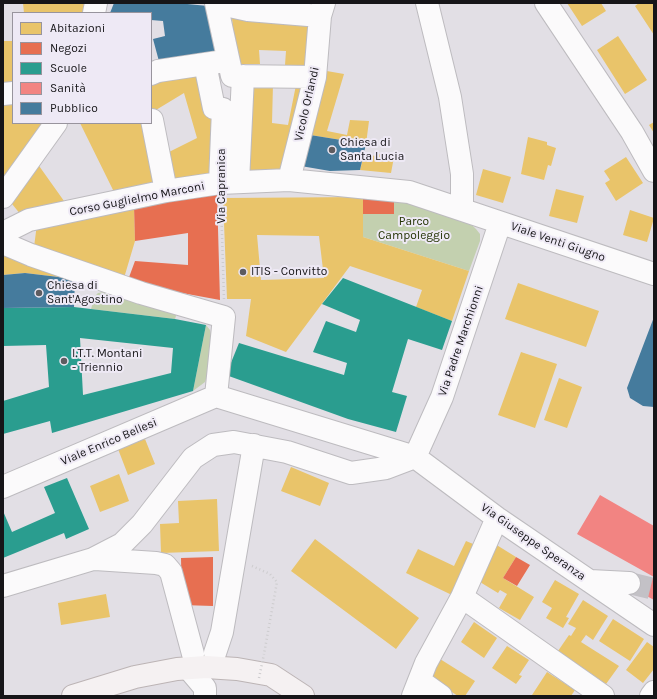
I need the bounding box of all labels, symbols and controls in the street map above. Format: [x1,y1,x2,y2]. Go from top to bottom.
legend [12,12,152,124]
text: Abitazioni [50,21,105,35]
text: Negozi [50,41,87,55]
text: Scuole [50,61,87,75]
street label: Vicolo Orlandi [291,65,323,143]
text: Sanità [50,81,86,95]
text: Pubblico [50,101,98,115]
place label: Chiesa di Santa Lucia [340,136,404,164]
marker: Chiesa di Santa Lucia [327,145,337,155]
street label: Via Capranica [215,148,229,224]
street label: Corso Guglielmo Marconi [68,179,206,219]
park label: Parco Campoleggio [378,215,450,243]
street label: Viale Venti Giugno [509,219,607,265]
place label: ITIS - Convitto [251,265,327,279]
marker: ITIS - Convitto [238,267,248,277]
place label: Chiesa di Sant'Agostino [47,279,123,307]
street label: Via Padre Marchionni [435,284,487,398]
marker: Chiesa di Sant'Agostino [34,288,44,298]
place label: I.T.T. Montani - Triennio [72,347,143,375]
marker: I.T.T. Montani - Triennio [59,356,69,366]
street label: Viale Enrico Bellesi [59,415,159,469]
street label: Via Giuseppe Speranza [478,500,588,584]

